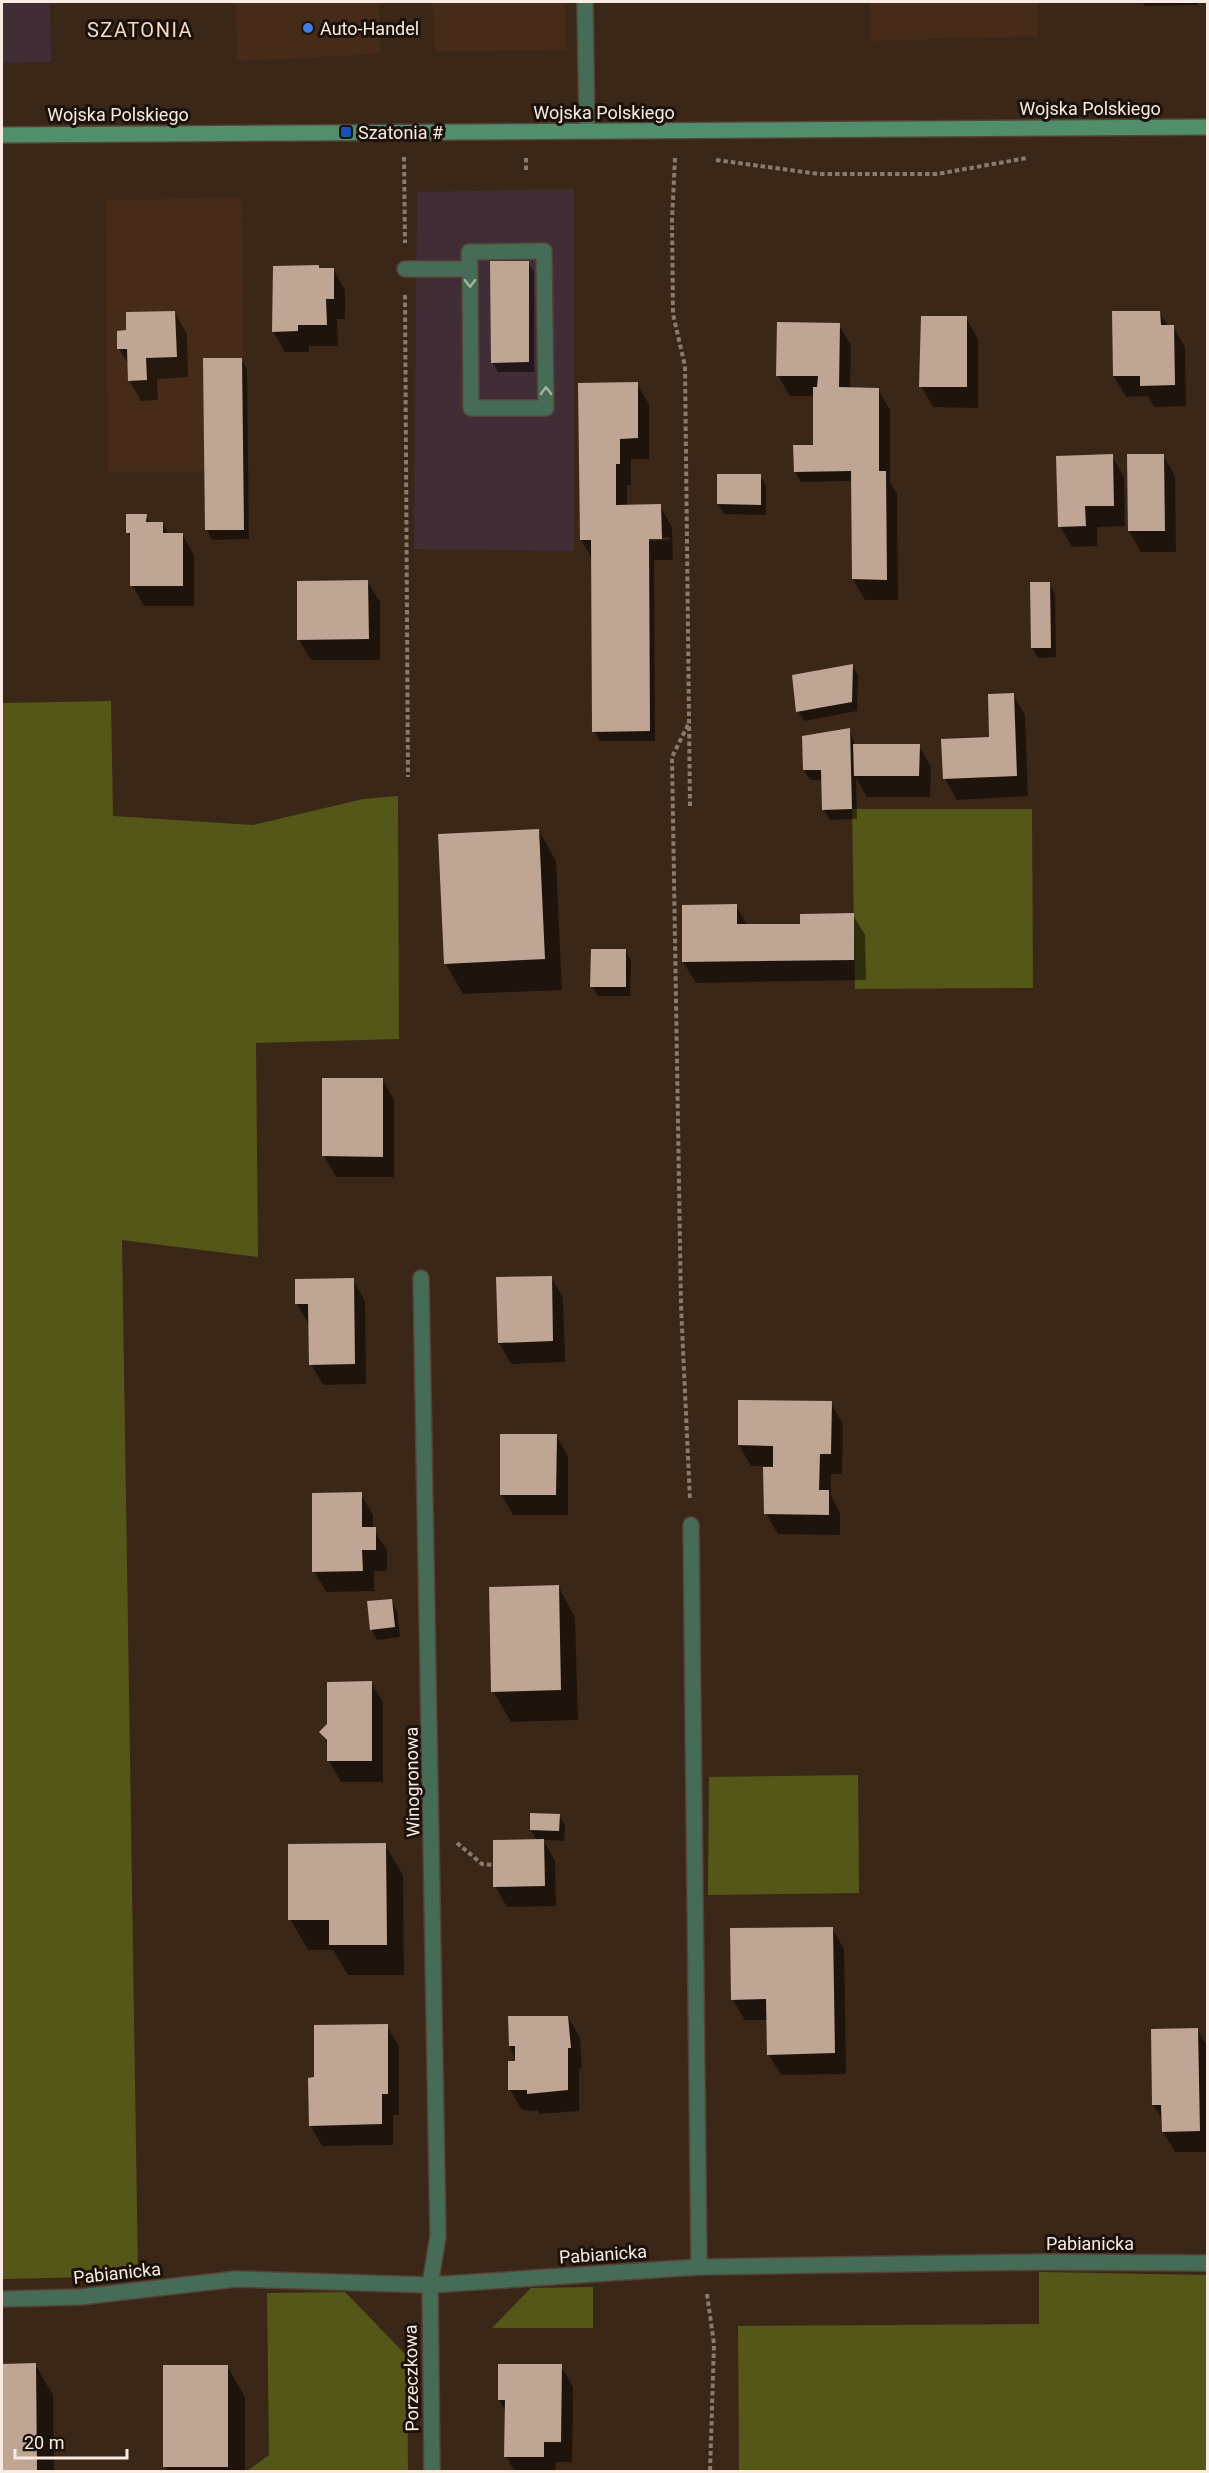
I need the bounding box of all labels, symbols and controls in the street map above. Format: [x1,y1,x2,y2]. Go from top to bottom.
district label: SZATONIA [87,18,193,42]
place label: Auto-Handel [320,18,419,39]
marker: Auto-Handel [301,21,315,35]
street label: Wojska Polskiego [1019,98,1161,119]
street label: Wojska Polskiego [533,102,675,123]
street label: Wojska Polskiego [47,104,189,125]
place label: Szatonia # [358,122,443,143]
marker: Szatonia # [339,125,353,139]
one-way arrow [464,279,476,288]
one-way arrow [540,387,552,396]
street label: Winogronowa [401,1727,423,1837]
street label: Pabianicka [1046,2233,1134,2254]
street label: Pabianicka [558,2240,648,2268]
street label: Pabianicka [72,2258,162,2288]
street label: Porzeczkowa [400,2324,422,2432]
scale bar [15,2422,128,2460]
text: 20 m [24,2432,64,2453]

